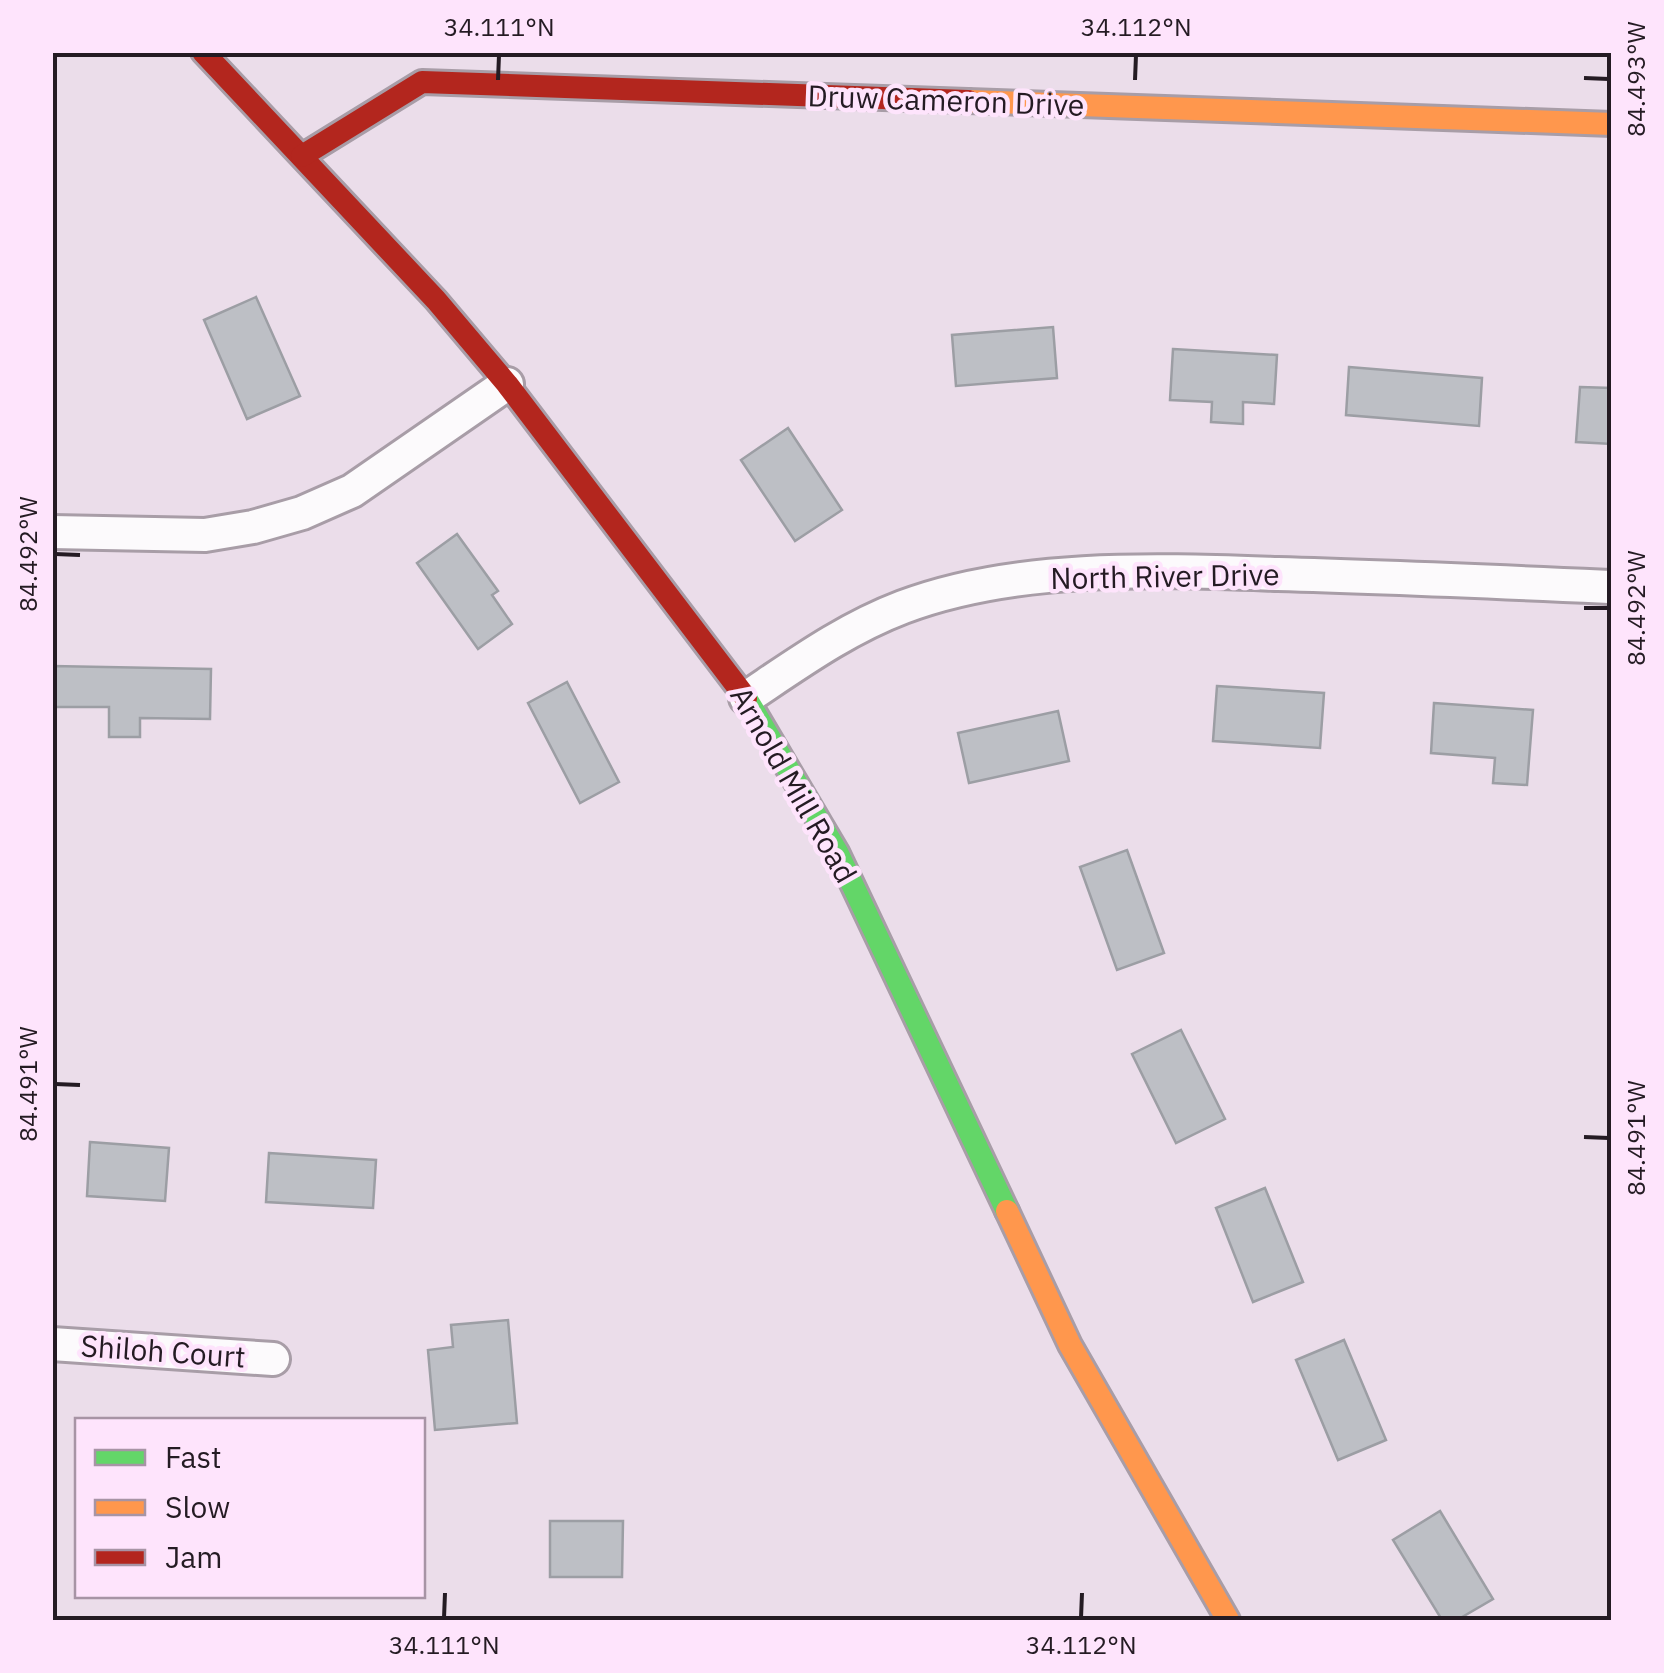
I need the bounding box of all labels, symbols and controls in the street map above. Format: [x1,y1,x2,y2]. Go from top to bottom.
text: 34.111°N [443,10,555,43]
text: 34.112°N [1080,10,1192,43]
text: 84.493°W [1619,21,1652,137]
street label: Druw Cameron Drive [807,75,1085,124]
text: 84.492°W [11,496,44,612]
text: 84.492°W [1619,550,1652,666]
street label: North River Drive [1050,554,1280,597]
street label: Arnold Mill Road [722,679,866,890]
text: 84.491°W [11,1026,44,1142]
text: 84.491°W [1619,1080,1652,1196]
street label: Shiloh Court [79,1325,247,1376]
legend [75,1418,425,1598]
text: Fast [165,1437,222,1476]
text: Slow [165,1487,230,1526]
text: Jam [165,1537,223,1576]
text: 34.111°N [388,1628,500,1661]
text: 34.112°N [1025,1628,1137,1661]

